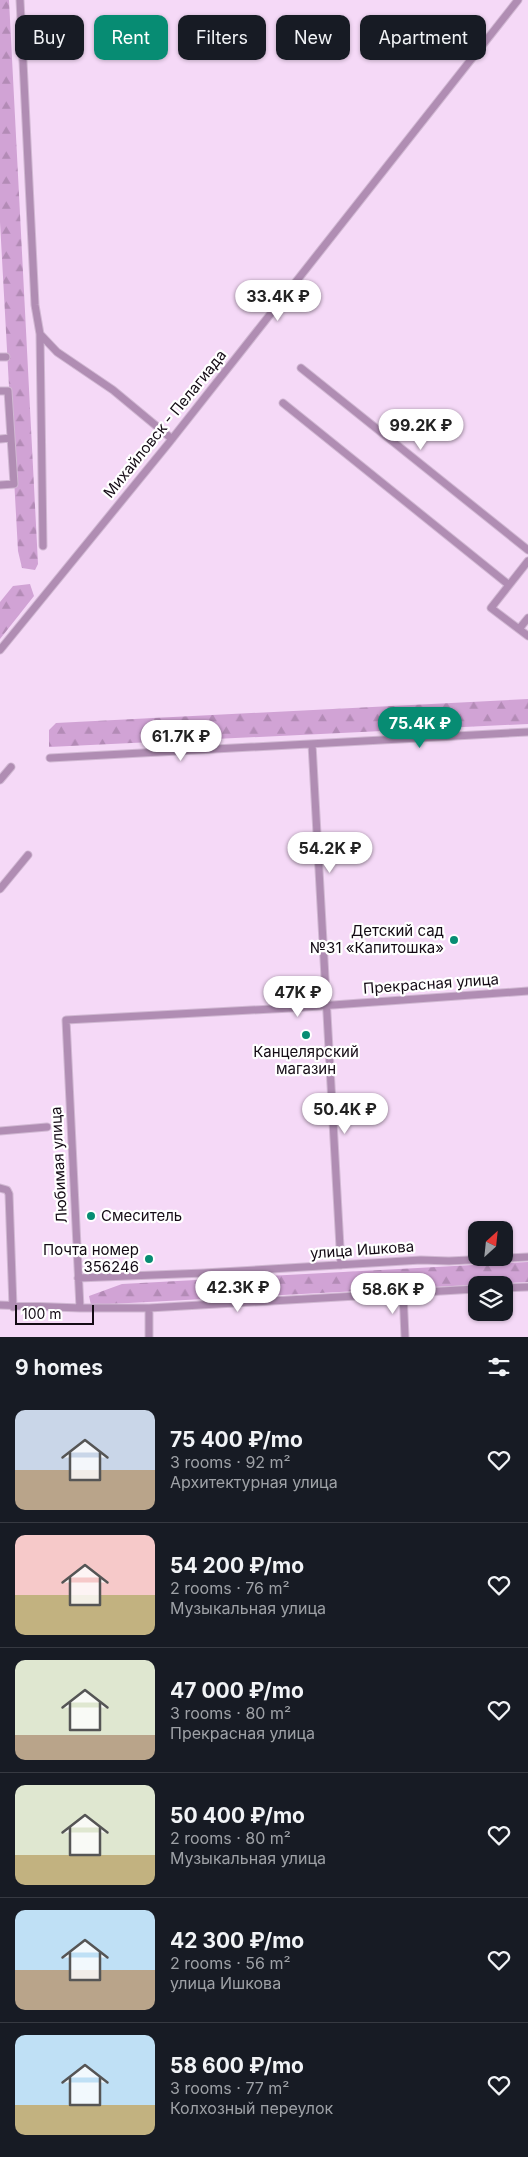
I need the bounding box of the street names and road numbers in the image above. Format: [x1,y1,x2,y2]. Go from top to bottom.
street label: Михайловск - Пелагиада [99,346,230,502]
street label: Прекрасная улица [362,969,499,998]
street label: Любимая улица [46,1106,71,1224]
street label: улица Ишкова [309,1236,415,1263]

